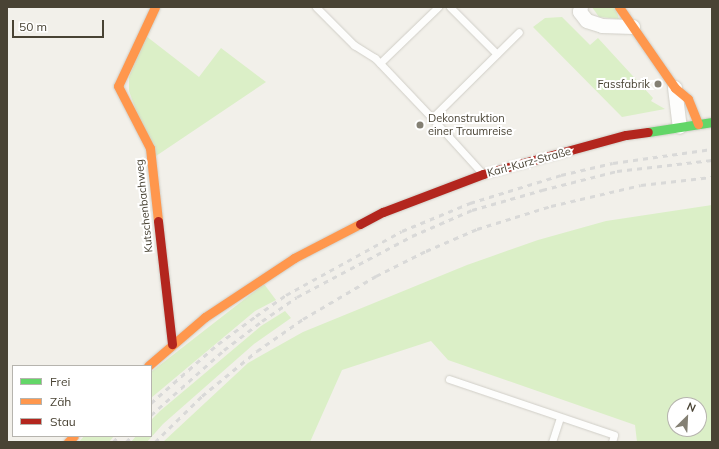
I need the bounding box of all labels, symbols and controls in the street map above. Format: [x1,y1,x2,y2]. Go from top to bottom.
scale bar [14,12,106,38]
text: 50 m [19,19,47,34]
place label: Fassfabrik [597,77,650,91]
marker: Fassfabrik [653,79,663,89]
place label: Dekonstruktion einer Traumreise [428,112,512,138]
marker: Dekonstruktion einer Traumreise [415,120,425,130]
street label: Karl-Kurz-Straße [486,144,572,180]
street label: Kutschenbachweg [133,159,155,253]
legend [12,365,152,437]
text: Frei [50,374,70,389]
text: Zäh [50,394,71,409]
north arrow [667,397,707,437]
text: N [685,399,698,415]
text: Stau [50,414,76,429]

